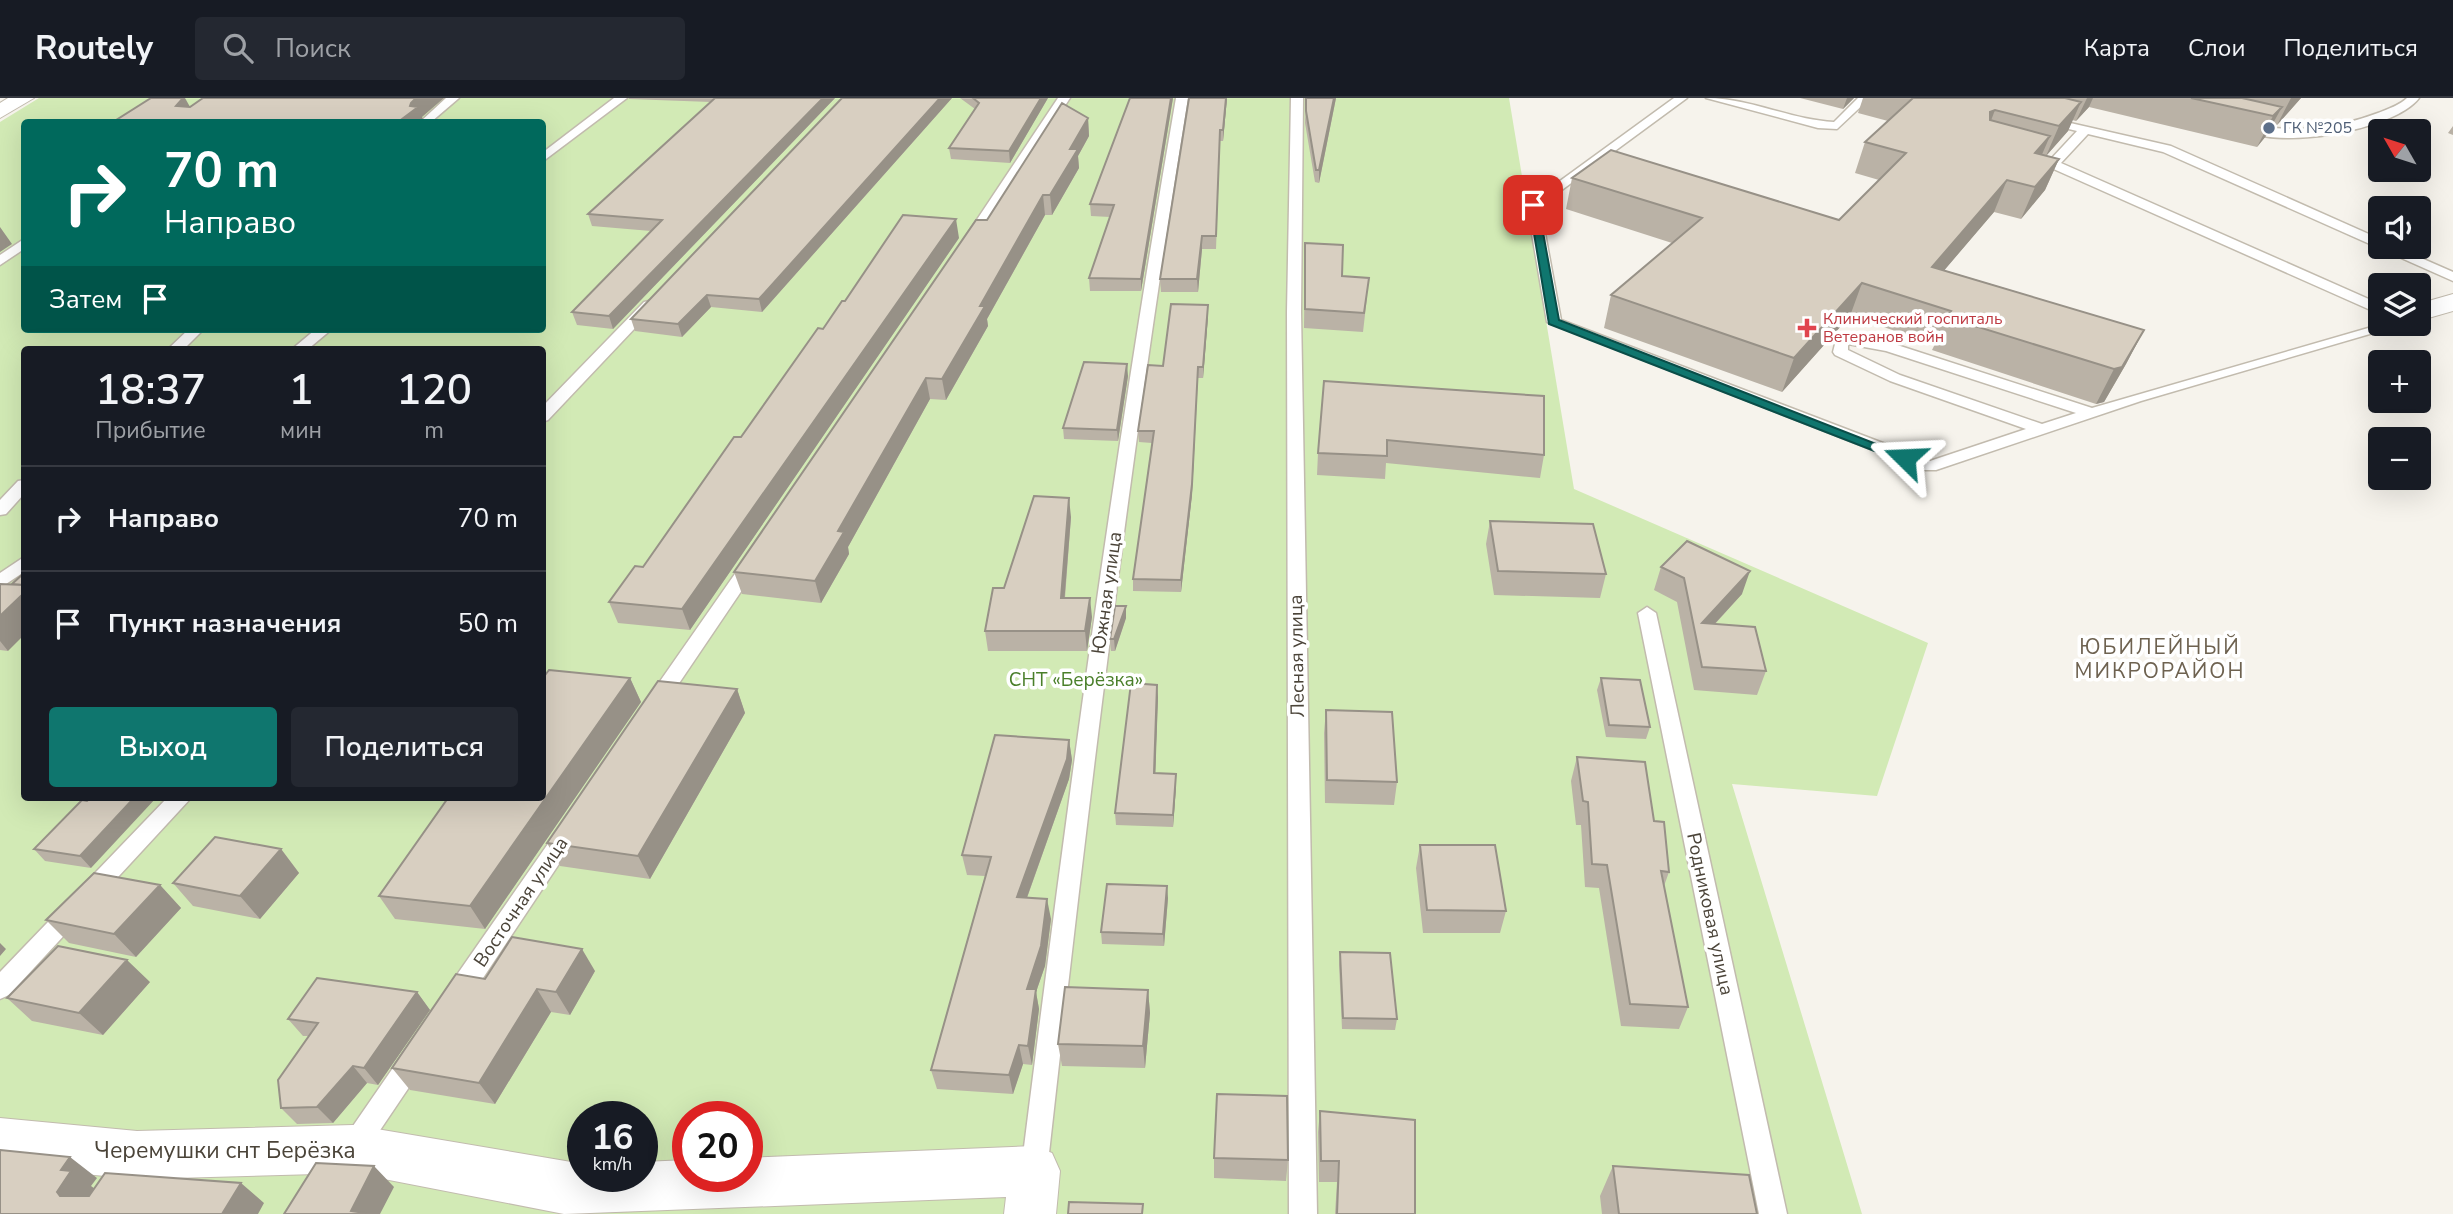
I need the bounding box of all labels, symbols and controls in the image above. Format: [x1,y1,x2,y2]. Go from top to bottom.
search box [195,17,685,80]
text: Routely [35,26,153,71]
icon: search [219,29,257,67]
text: Поиск [275,31,351,66]
text: Карта [2084,32,2150,64]
text: Слои [2188,32,2245,64]
text: Поделиться [2283,32,2418,64]
place label: ГК №205 [2283,117,2352,139]
north arrow [2368,119,2431,182]
map controls [2368,119,2431,490]
marker: ГК №205 [2261,120,2277,136]
text: 70 m [164,137,279,204]
icon: right [49,147,140,238]
pin [1503,175,1563,235]
icon: arrive [1514,186,1552,224]
button: sound [2368,196,2431,259]
text: Направо [164,201,296,244]
button: layers [2368,273,2431,336]
icon: arrive [136,280,174,318]
text: Затем [49,282,122,317]
place label: Клинический госпиталь Ветеранов войн [1823,308,2003,348]
marker: Клинический госпиталь Ветеранов войн [1797,318,1817,338]
button: + [2368,350,2431,413]
text: 18:37 [95,362,206,419]
text: 1 [288,362,314,419]
text: 120 [396,362,472,419]
text: Прибытие [95,415,206,446]
text: мин [280,415,322,446]
text: m [424,415,444,446]
position arrow [1868,421,1942,495]
button: − [2368,427,2431,490]
icon: right [49,500,87,538]
text: Направо [108,501,219,536]
text: 70 m [458,501,518,536]
street label: Южная улица [1086,530,1128,656]
street label: Лесная улица [1283,594,1311,718]
icon: arrive [49,605,87,643]
text: Пункт назначения [108,606,341,641]
text: 50 m [458,606,518,641]
district label: ЮБИЛЕЙНЫЙ МИКРОРАЙОН [2075,633,2245,685]
park label: СНТ «Берёзка» [1009,667,1143,693]
button: Выход [49,707,277,787]
button: Поделиться [291,707,518,787]
street label: Родниковая улица [1680,830,1740,998]
street label: Восточная улица [468,832,574,972]
speed limit sign: 20 [672,1101,763,1192]
text: 16 [591,1114,634,1161]
street label: Черемушки снт Берёзка [94,1135,356,1166]
text: km/h [593,1152,632,1176]

